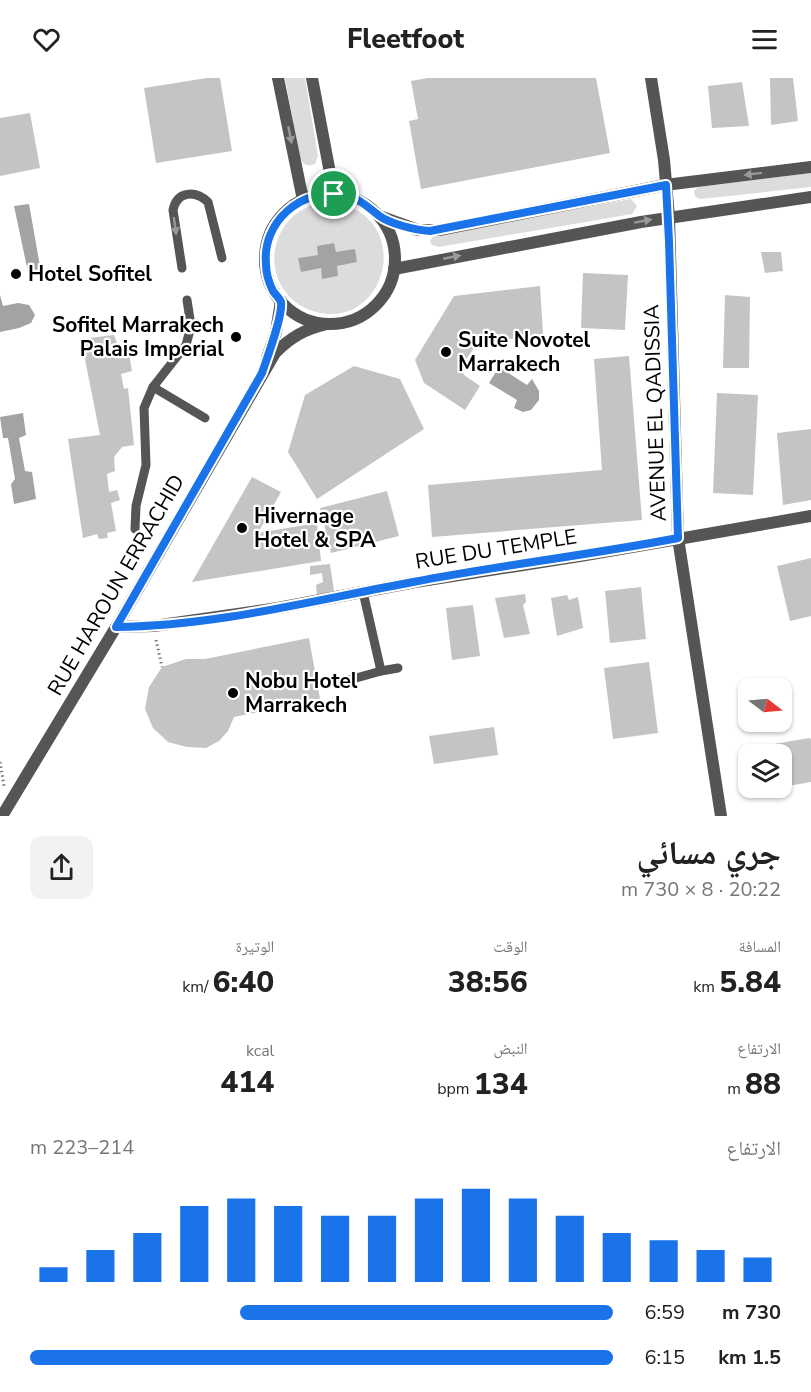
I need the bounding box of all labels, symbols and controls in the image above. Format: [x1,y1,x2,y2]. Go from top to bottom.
text: Fleetfoot [347,21,464,58]
icon: heart [30,23,63,56]
icon: menu [748,23,781,56]
one-way arrow [286,126,295,145]
pin [308,168,359,219]
one-way arrow [743,169,762,179]
icon: arrive [317,177,350,210]
one-way arrow [634,216,653,225]
one-way arrow [170,217,180,236]
one-way arrow [442,252,461,261]
place label: Hotel Sofitel [28,260,152,288]
marker: Hotel Sofitel [9,267,23,281]
street label: AVENUE EL QADISSIA [637,304,673,522]
place label: Sofitel Marrakech Palais Imperial [52,311,224,363]
place label: Suite Novotel Marrakech [458,326,591,378]
marker: Sofitel Marrakech Palais Imperial [229,330,243,344]
marker: Suite Novotel Marrakech [439,345,453,359]
street label: RUE HAROUN ERRACHID [41,469,191,701]
place label: Hivernage Hotel & SPA [254,502,376,554]
marker: Hivernage Hotel & SPA [235,521,249,535]
street label: RUE DU TEMPLE [413,522,579,576]
place label: Nobu Hotel Marrakech [245,667,358,719]
north arrow [738,678,792,732]
map controls [738,678,792,798]
marker: Nobu Hotel Marrakech [226,686,240,700]
button: layers [738,744,792,798]
text: جري مسائي [636,831,781,876]
button: share [30,836,93,899]
text: 20:22 · 8 × 730 m [621,876,781,903]
text: الوتيرة [235,936,274,958]
text: الوقت [493,936,528,958]
text: المسافة [739,936,781,958]
text: 6:40 [213,962,274,1003]
text: 38:56 [448,962,528,1003]
text: 5.84 [719,962,781,1003]
text: /km [182,976,213,998]
text: km [693,976,719,998]
text: النبض [494,1038,528,1060]
text: الارتفاع [737,1038,781,1060]
text: kcal [246,1040,274,1062]
text: 414 [220,1062,274,1103]
text: 134 [474,1064,528,1105]
text: 88 [745,1064,781,1105]
text: bpm [437,1078,474,1100]
text: m [727,1078,745,1100]
text: 214–223 m [30,1134,134,1161]
text: الارتفاع [726,1135,781,1162]
text: 6:59 [644,1299,685,1326]
text: 730 m [722,1299,781,1326]
text: 6:15 [644,1344,685,1371]
text: 1.5 km [718,1344,781,1371]

